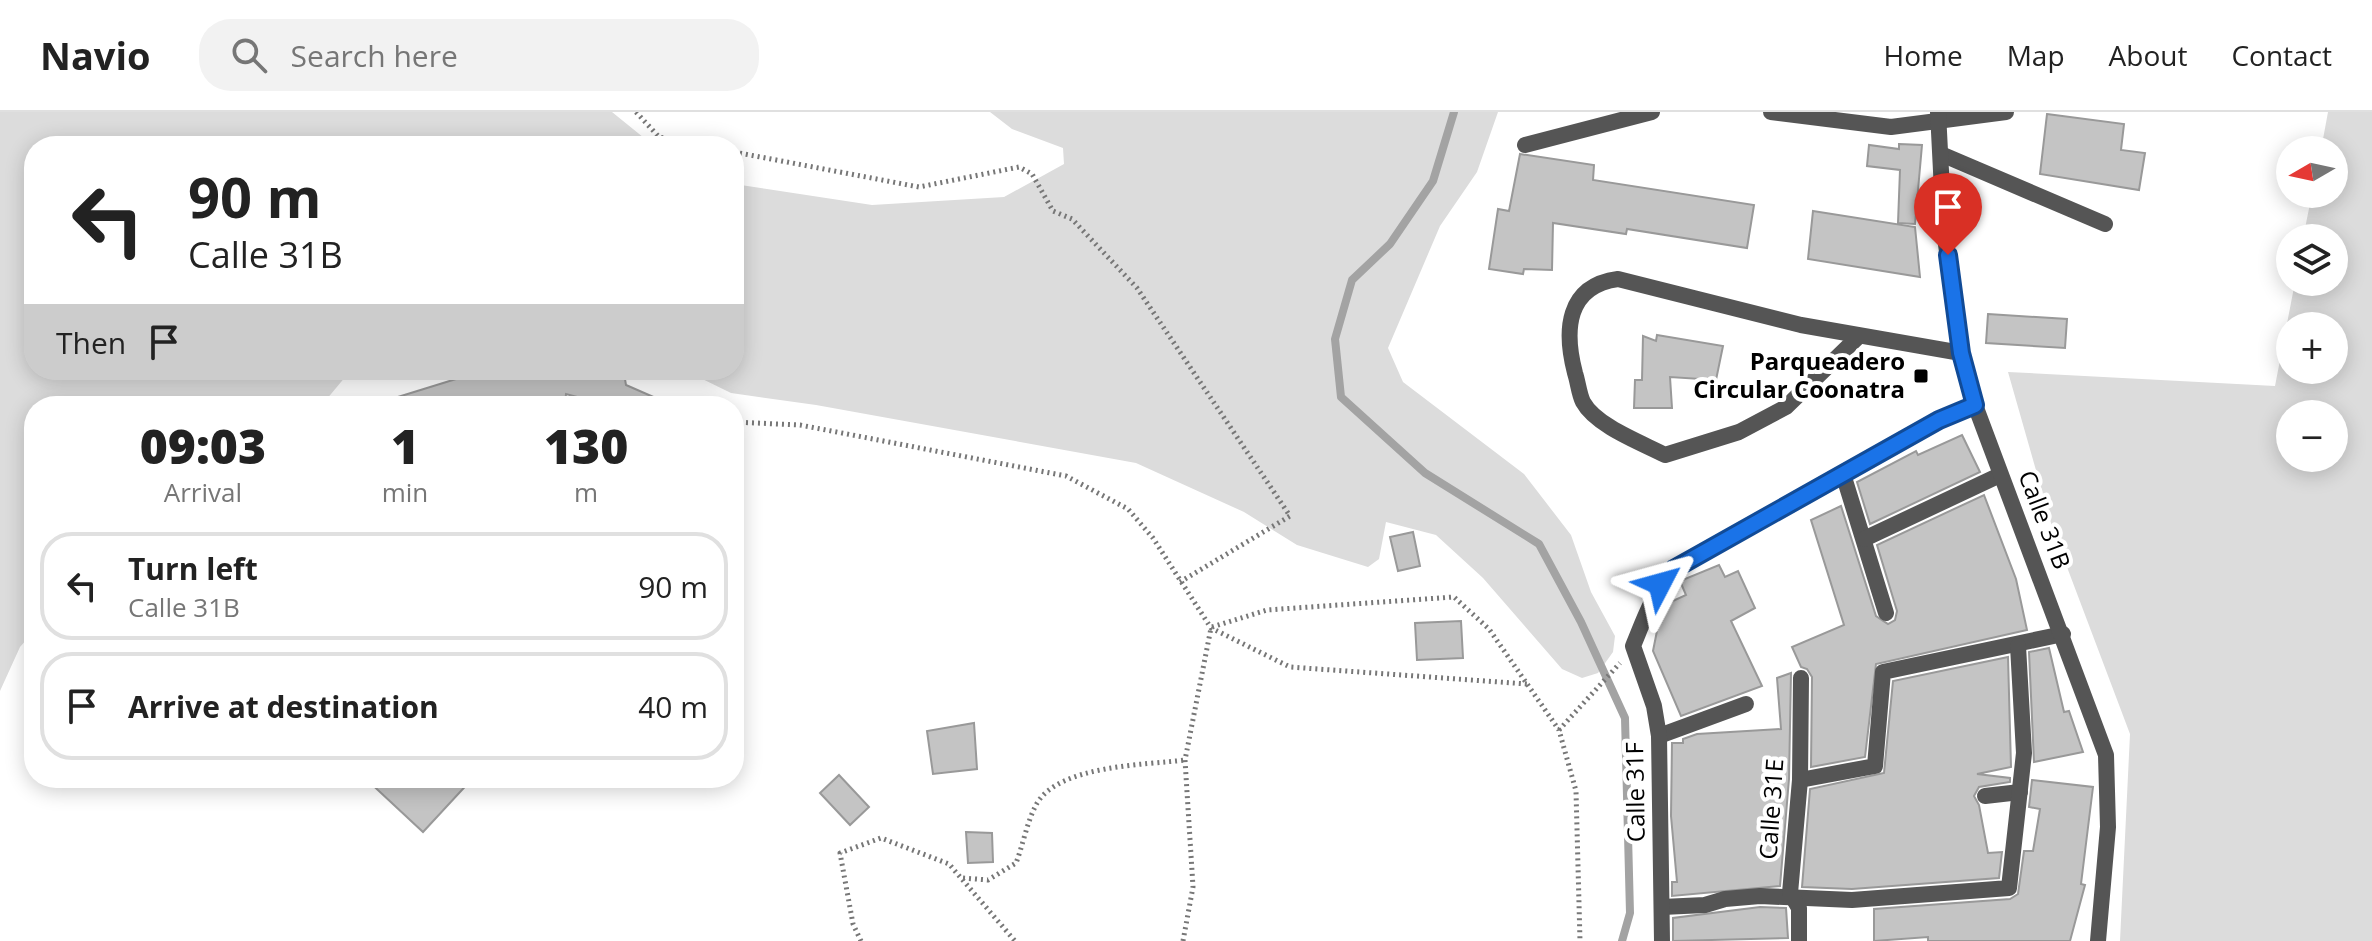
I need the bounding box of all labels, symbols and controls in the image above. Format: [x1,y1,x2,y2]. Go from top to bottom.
search box [199,19,759,91]
text: Navio [40,29,151,81]
icon: search [227,33,271,77]
text: Search here [291,35,458,76]
text: Home [1884,36,1963,74]
text: Map [2007,36,2065,74]
text: About [2109,36,2187,74]
text: Contact [2231,36,2332,74]
north arrow [2276,136,2348,208]
map controls [2276,136,2348,472]
text: 90 m [188,158,322,234]
icon: left [56,168,160,272]
pin [1914,173,1982,255]
icon: arrive [1926,185,1970,229]
button: layers [2276,224,2348,296]
text: Calle 31B [188,230,343,279]
button: + [2276,312,2348,384]
icon: arrive [142,320,186,364]
text: Then [56,322,126,363]
place label: Parqueadero Circular Coonatra [1693,344,1905,405]
marker: Parqueadero Circular Coonatra [1912,367,1930,385]
button: − [2276,400,2348,472]
text: 09:03 [140,413,266,478]
text: 1 [391,413,419,478]
text: 130 [544,413,628,478]
street label: Calle 31B [2011,465,2079,574]
text: Arrival [164,474,242,510]
text: min [382,474,428,510]
text: m [574,474,598,510]
position arrow [1618,542,1702,626]
text: Turn left [128,548,258,589]
icon: left [60,564,104,608]
text: 90 m [638,566,708,607]
text: Calle 31B [128,589,240,625]
icon: arrive [60,684,104,728]
text: Arrive at destination [128,686,439,727]
text: 40 m [638,686,708,727]
street label: Calle 31F [1617,742,1652,842]
street label: Calle 31E [1751,757,1790,860]

